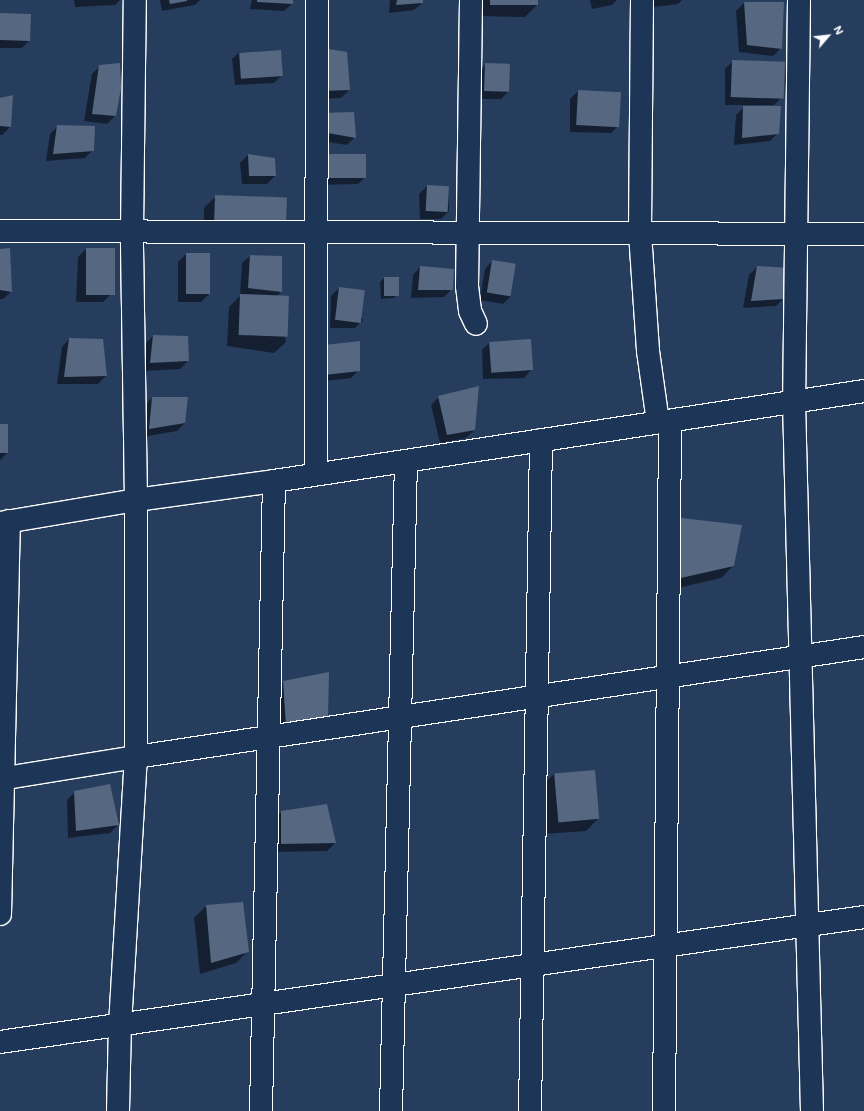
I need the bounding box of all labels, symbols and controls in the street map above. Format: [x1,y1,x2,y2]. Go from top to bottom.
north arrow [808,16,848,56]
text: N [830,23,848,37]

